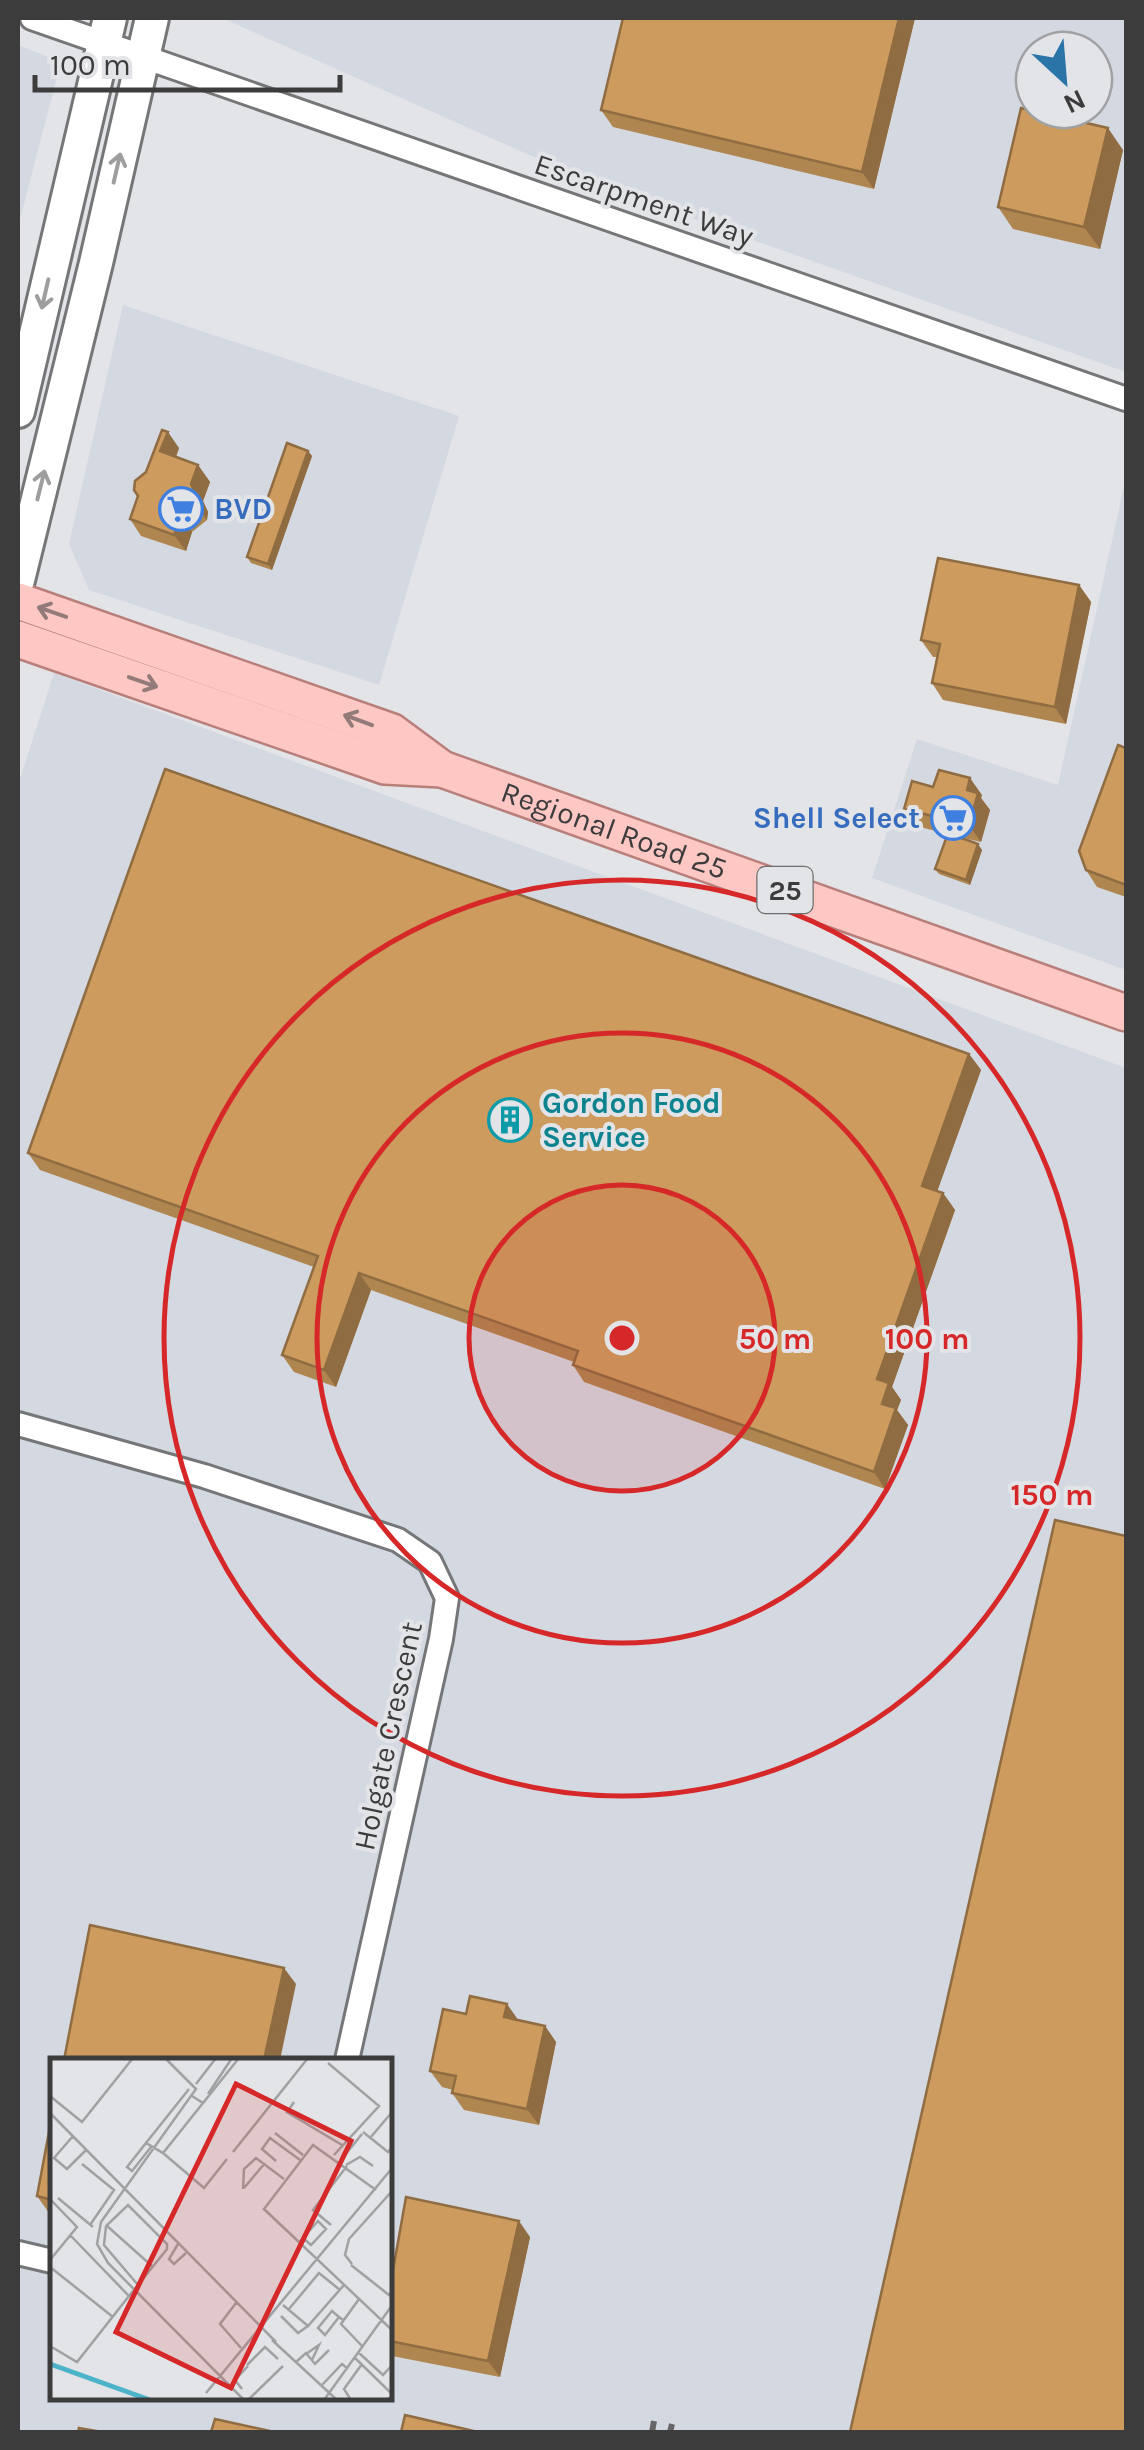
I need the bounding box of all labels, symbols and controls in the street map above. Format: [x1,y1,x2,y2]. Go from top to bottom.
scale bar [35,30,340,92]
north arrow [1014,30,1114,130]
text: 100 m [50,47,131,83]
text: N [1058,83,1091,121]
street label: Escarpment Way [530,146,758,254]
one-way arrow [109,153,127,185]
one-way arrow [35,277,53,309]
one-way arrow [32,470,51,501]
supermarket icon: BVD [158,486,204,532]
place label: BVD [214,491,272,527]
one-way arrow [36,602,68,620]
one-way arrow [126,675,158,693]
one-way arrow [344,710,375,728]
street label: Regional Road 25 [496,774,732,887]
supermarket icon: Shell Select [930,795,976,841]
place label: Shell Select [753,800,920,836]
road number: 25 [758,867,812,913]
place label: Gordon Food Service [542,1085,721,1155]
building icon: Gordon Food Service [487,1097,533,1143]
centre of rings [604,1320,640,1356]
text: 50 m [739,1321,811,1357]
text: 100 m [885,1321,969,1357]
text: 150 m [1010,1477,1094,1513]
street label: Holgate Crescent [346,1618,430,1854]
inset map [50,2058,392,2400]

